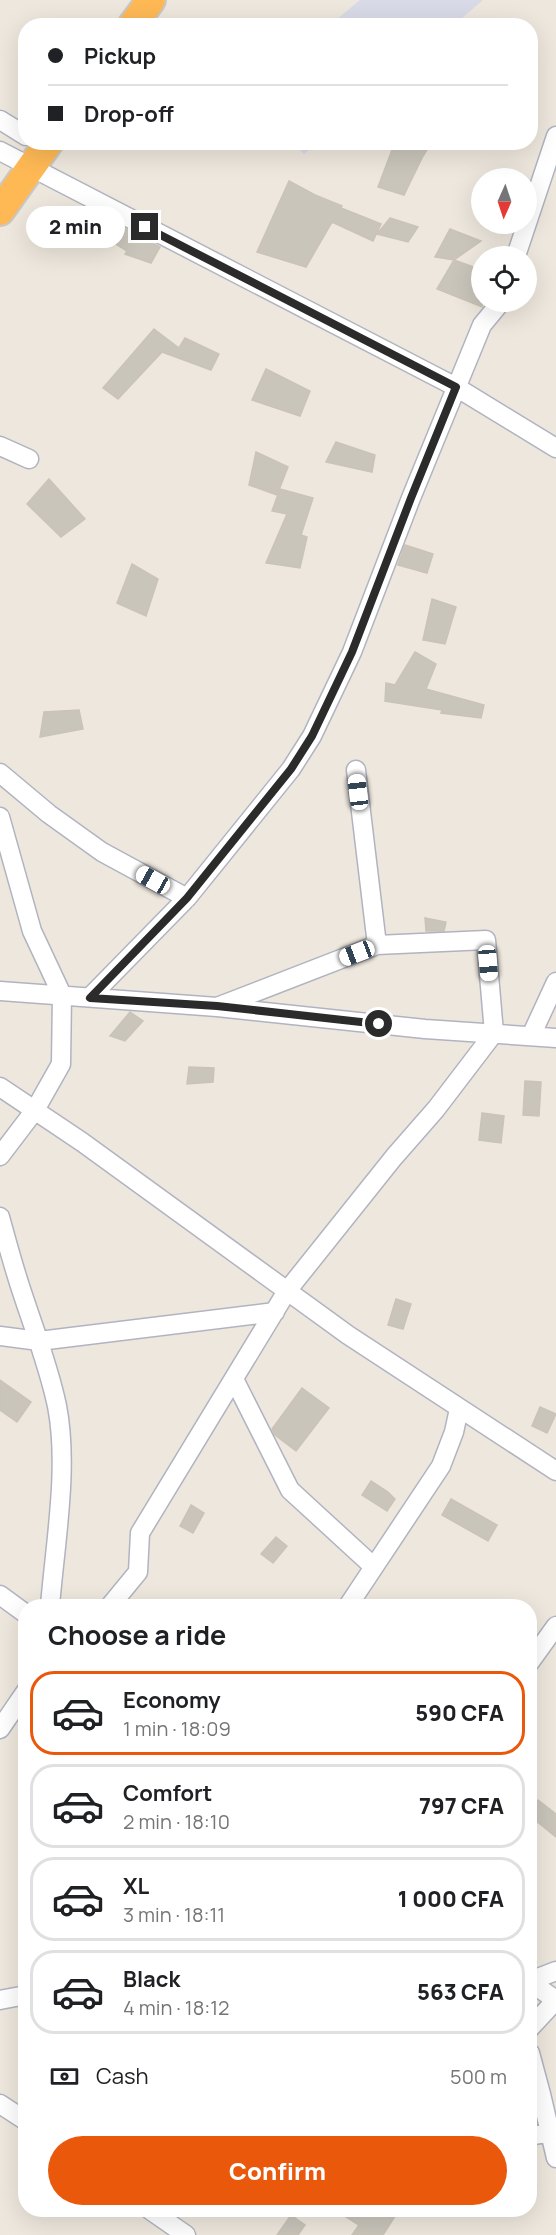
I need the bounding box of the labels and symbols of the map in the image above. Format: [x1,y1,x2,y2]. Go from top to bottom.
north arrow [471,168,537,234]
callout: 2 min [25,206,124,248]
route end [131,213,158,240]
car [347,773,369,811]
car [133,863,173,897]
car [337,938,377,968]
car [477,944,499,982]
route start [365,1010,392,1037]

